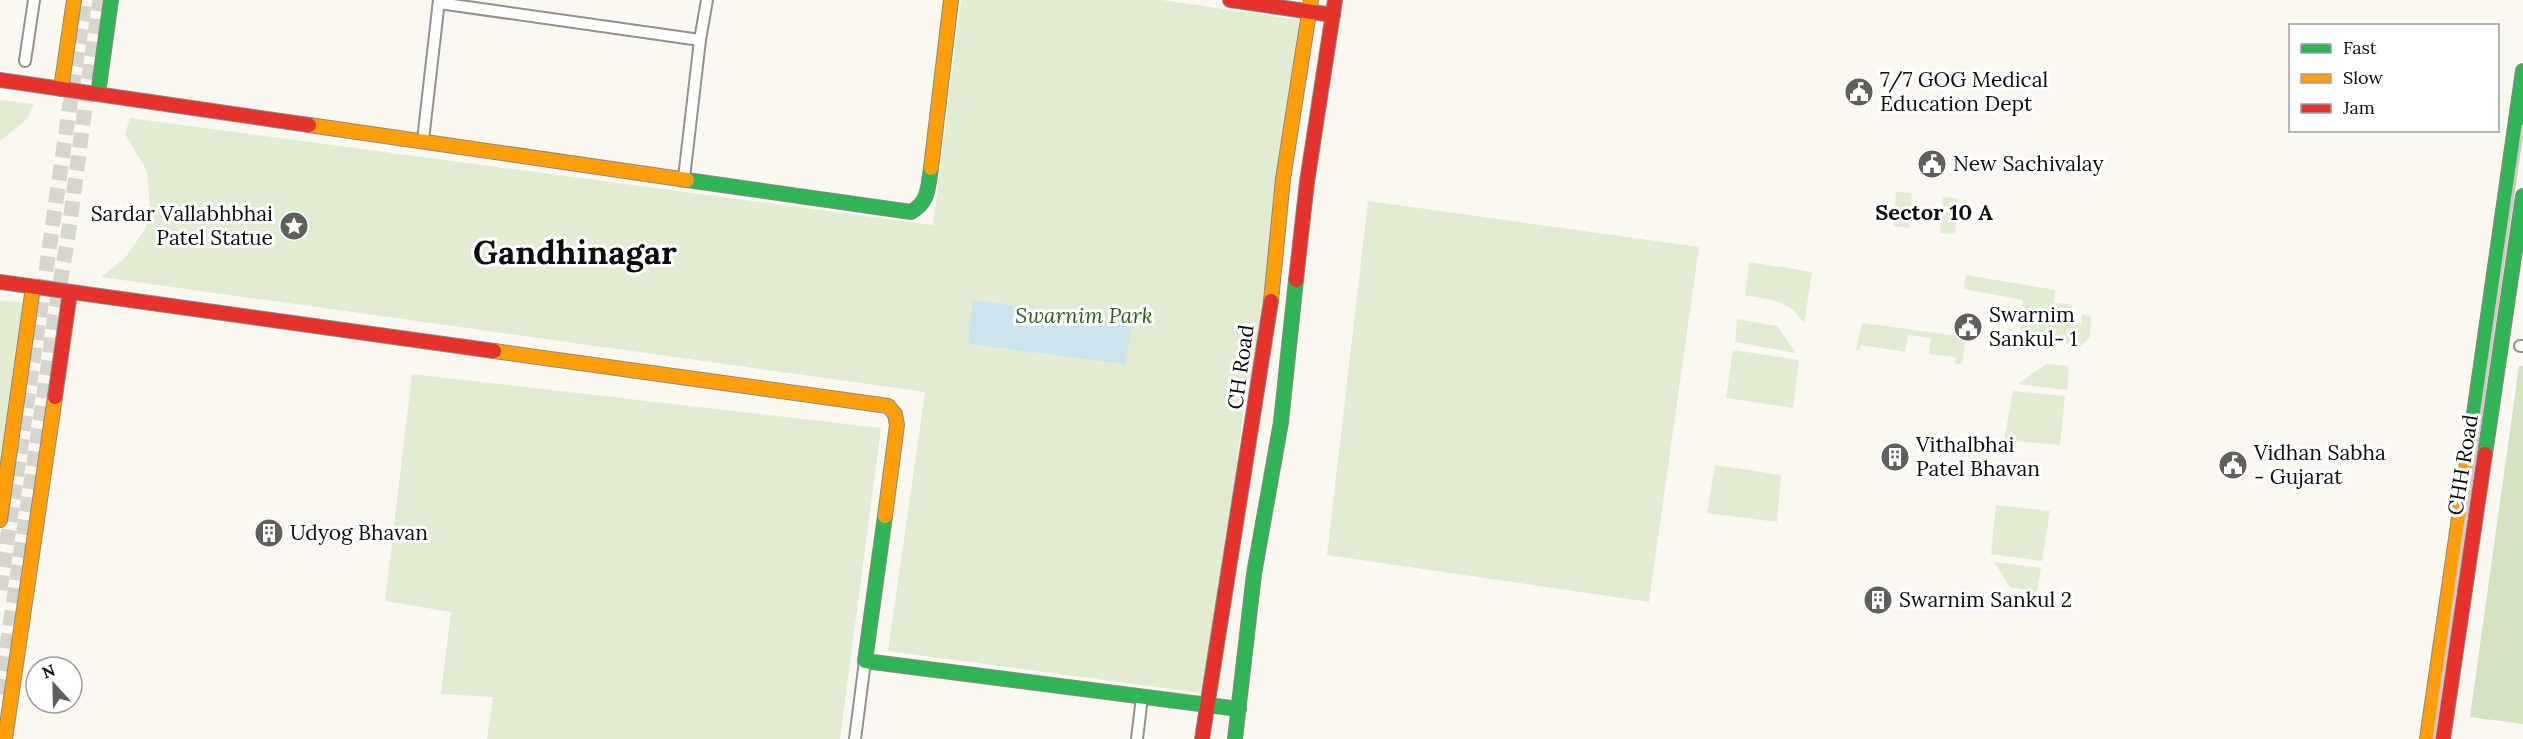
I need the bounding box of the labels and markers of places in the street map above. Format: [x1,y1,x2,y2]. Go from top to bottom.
place label: 7/7 GOG Medical Education Dept [1880,66,2048,117]
public building icon: 7/7 GOG Medical Education Dept [1843,76,1875,108]
public building icon: New Sachivalay [1916,148,1948,180]
place label: New Sachivalay [1953,150,2104,177]
place label: Sardar Vallabhbhai Patel Statue [91,200,273,251]
place icon: Sardar Vallabhbhai Patel Statue [278,210,310,242]
place label: Swarnim Sankul- 1 [1989,301,2077,352]
public building icon: Swarnim Sankul- 1 [1952,311,1984,343]
place label: Vithalbhai Patel Bhavan [1915,431,2040,482]
place label: Vidhan Sabha - Gujarat [2253,439,2386,490]
building icon: Vithalbhai Patel Bhavan [1879,441,1911,473]
public building icon: Vidhan Sabha - Gujarat [2217,449,2249,481]
building icon: Udyog Bhavan [253,517,285,549]
place label: Udyog Bhavan [290,519,428,546]
building icon: Swarnim Sankul 2 [1862,584,1894,616]
place label: Swarnim Sankul 2 [1899,586,2072,613]

